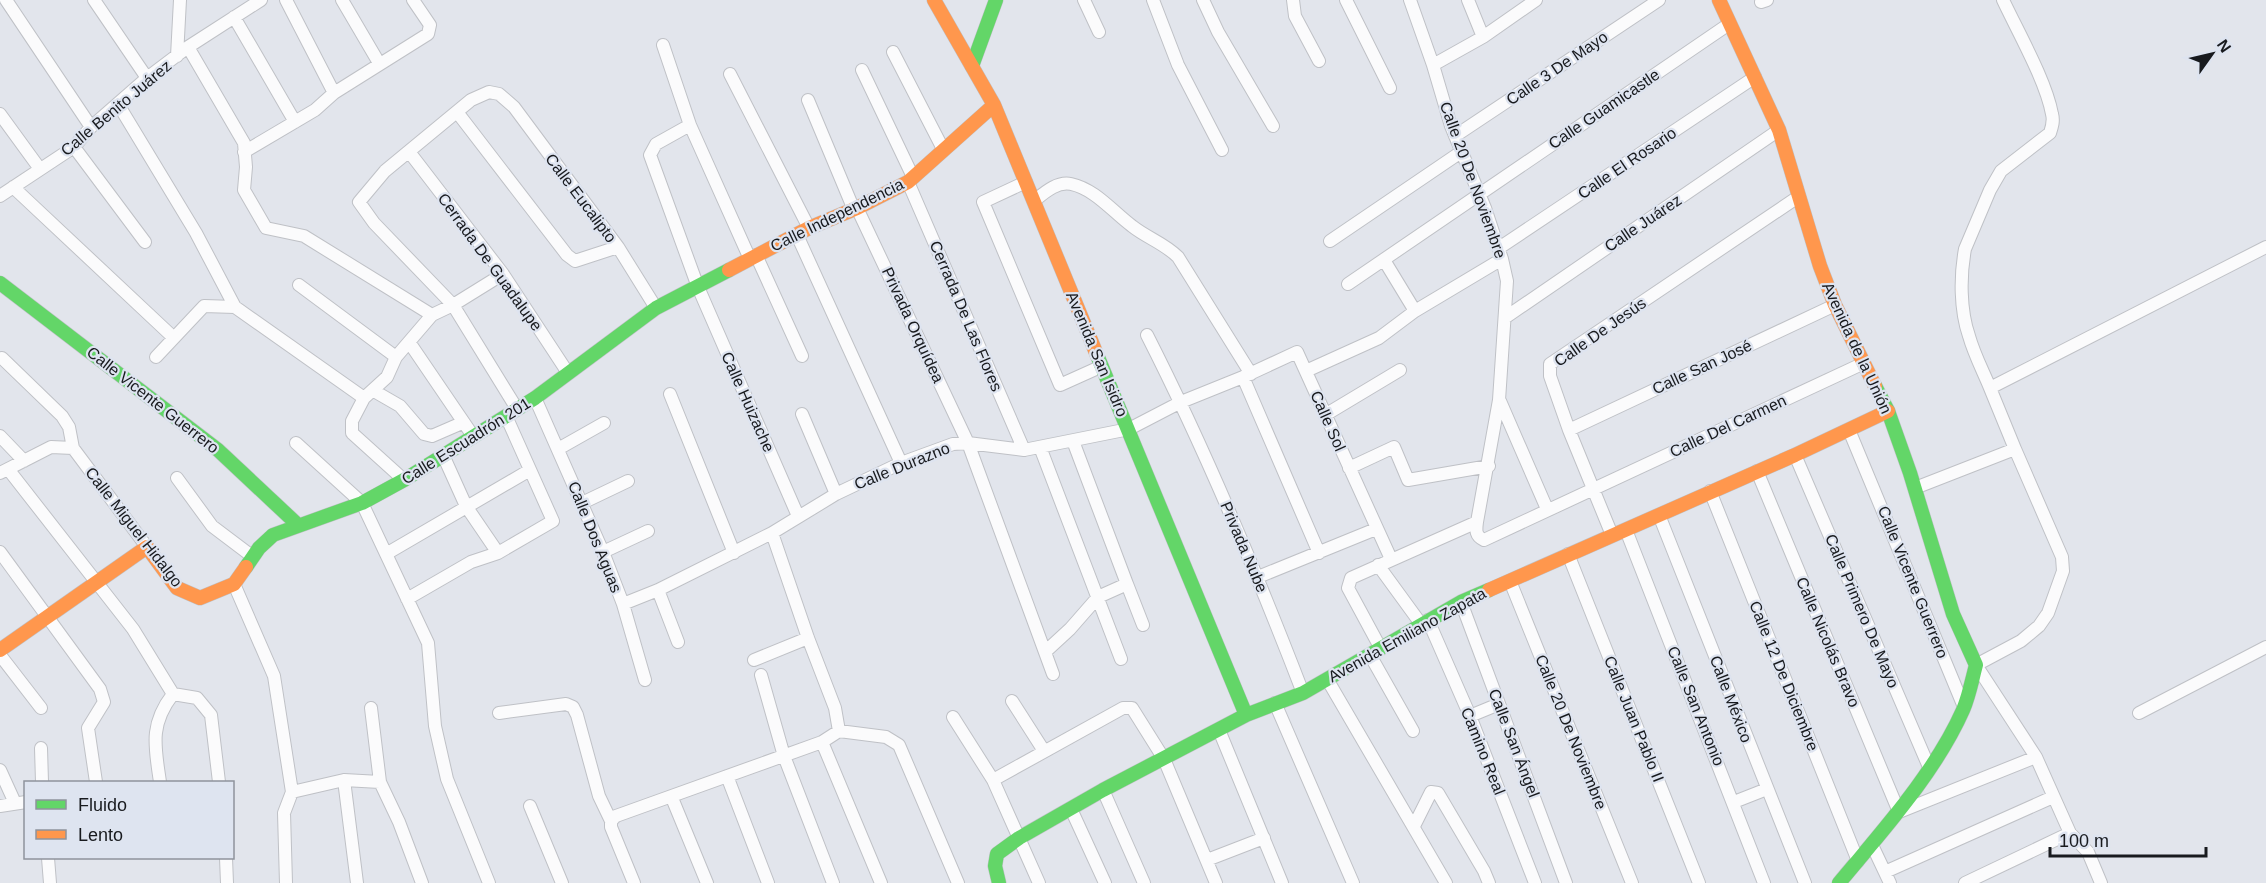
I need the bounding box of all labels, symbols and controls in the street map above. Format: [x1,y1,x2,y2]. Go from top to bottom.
north arrow [2182,24,2242,84]
street label: Calle 3 De Mayo [1503,28,1611,108]
text: N [2214,36,2234,55]
street label: Calle Benito Juárez [57,57,175,159]
street label: Calle Guamicastle [1545,66,1663,152]
street label: Calle 20 De Noviembre [1437,99,1509,261]
street label: Calle El Rosario [1575,124,1679,202]
street label: Calle Eucalipto [542,150,620,246]
street label: Calle Independencia [768,175,906,255]
street label: Cerrada De Guadalupe [435,190,546,334]
street label: Calle Juárez [1601,191,1685,255]
street label: Cerrada De Las Flores [927,238,1005,394]
street label: Privada Orquídea [879,265,947,386]
street label: Avenida de la Unión [1819,280,1895,416]
street label: Avenida San Isidro [1063,289,1131,419]
street label: Calle De Jesús [1551,294,1649,370]
street label: Calle San José [1650,337,1754,397]
street label: Calle Vicente Guerrero [84,343,222,457]
street label: Calle Huizache [718,349,778,455]
street label: Calle Sol [1307,388,1349,454]
street label: Calle Del Carmen [1667,392,1789,460]
street label: Calle Escuadrón 201 [399,394,534,488]
street label: Calle Durazno [852,439,952,493]
street label: Calle Miguel Hidalgo [82,464,186,590]
street label: Calle Dos Aguas [565,479,625,595]
street label: Privada Nube [1217,499,1271,595]
street label: Calle Vicente Guerrero [1875,504,1951,661]
street label: Calle Primero De Mayo [1822,532,1902,691]
street label: Calle Nicolás Bravo [1793,574,1863,710]
street label: Avenida Emiliano Zapata [1325,584,1489,685]
street label: Calle 12 De Diciembre [1746,599,1822,753]
street label: Calle San Antonio [1664,644,1728,768]
street label: Calle 20 De Noviembre [1532,652,1610,812]
street label: Calle México [1707,653,1755,745]
street label: Calle Juan Pablo II [1601,654,1667,784]
street label: Calle San Ángel [1486,686,1543,800]
street label: Camino Real [1458,705,1508,797]
legend [24,781,234,859]
text: Fluido [78,795,127,815]
scale bar [2050,820,2206,858]
text: Lento [78,825,123,845]
text: 100 m [2059,831,2109,851]

